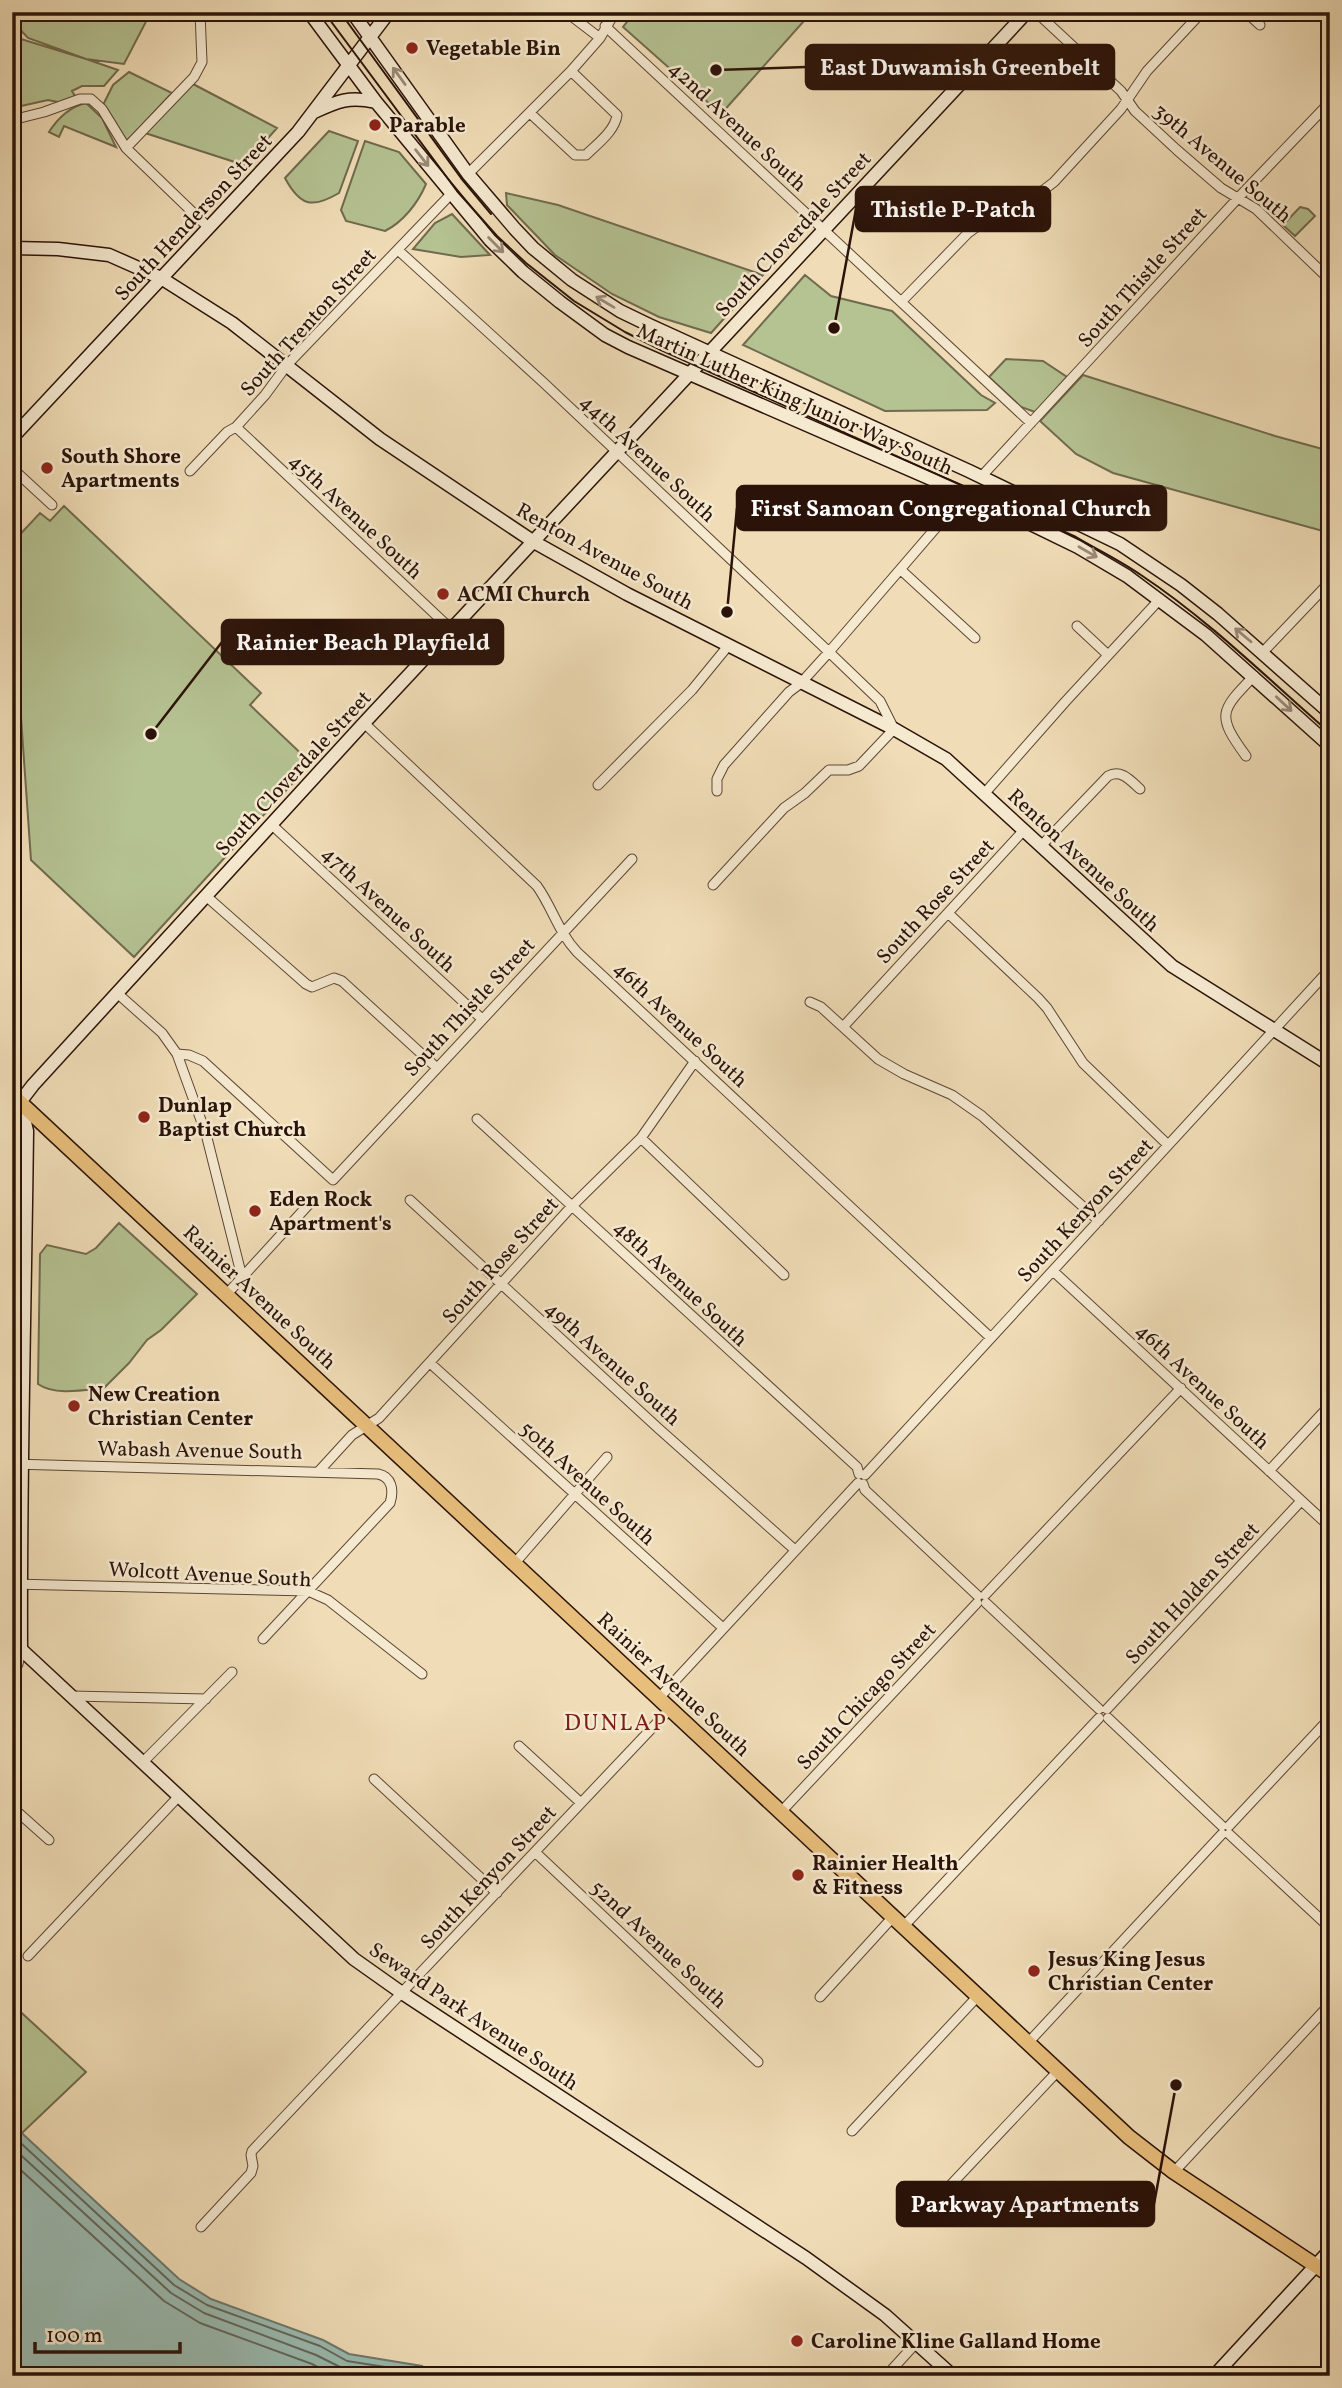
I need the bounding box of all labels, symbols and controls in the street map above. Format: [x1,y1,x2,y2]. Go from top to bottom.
place label: Vegetable Bin [426,35,561,64]
marker: Vegetable Bin [404,40,420,56]
callout: East Duwamish Greenbelt [806,45,1114,89]
text: East Duwamish Greenbelt [820,53,1100,85]
street label: 42nd Avenue South [661,55,813,199]
one-way arrow [392,67,406,86]
street label: 39th Avenue South [1147,98,1298,231]
place label: Parable [389,112,466,141]
marker: Parable [367,117,383,133]
street label: South Henderson Street [109,128,280,308]
street label: South Cloverdale Street [709,146,879,324]
one-way arrow [415,148,430,167]
callout: Thistle P-Patch [856,187,1050,231]
text: Thistle P-Patch [870,195,1036,227]
street label: South Thistle Street [1072,201,1214,355]
one-way arrow [487,237,504,254]
street label: South Trenton Street [234,242,384,404]
one-way arrow [595,295,615,309]
street label: Martin Luther King Junior Way South [631,317,957,484]
street label: 44th Avenue South [573,388,721,530]
place label: South Shore Apartments [61,443,181,496]
street label: 45th Avenue South [282,447,428,587]
marker: South Shore Apartments [39,460,55,476]
callout: First Samoan Congregational Church [737,486,1166,530]
text: First Samoan Congregational Church [751,494,1151,526]
street label: Renton Avenue South [510,496,698,618]
one-way arrow [1077,546,1097,560]
place label: ACMI Church [457,581,590,610]
marker: ACMI Church [435,586,451,602]
callout: Rainier Beach Playfield [222,620,503,664]
one-way arrow [1234,627,1252,643]
text: Rainier Beach Playfield [236,628,490,660]
street label: South Cloverdale Street [209,685,379,863]
one-way arrow [1275,696,1293,712]
street label: Renton Avenue South [1000,783,1166,940]
street label: South Rose Street [870,833,1002,971]
street label: 47th Avenue South [314,840,462,980]
street label: South Thistle Street [398,932,542,1084]
street label: 46th Avenue South [606,955,754,1095]
place label: Dunlap Baptist Church [158,1092,307,1145]
marker: Dunlap Baptist Church [136,1109,152,1125]
street label: South Kenyon Street [1011,1132,1161,1290]
place label: Eden Rock Apartment's [269,1186,392,1239]
street label: South Rose Street [436,1191,566,1331]
marker: Eden Rock Apartment's [247,1203,263,1219]
street label: 48th Avenue South [606,1214,754,1354]
street label: Rainier Avenue South [176,1219,342,1377]
street label: 49th Avenue South [538,1295,686,1433]
street label: 46th Avenue South [1128,1317,1276,1457]
place label: New Creation Christian Center [88,1381,253,1434]
marker: New Creation Christian Center [66,1398,82,1414]
street label: 50th Avenue South [513,1415,661,1553]
street label: Wabash Avenue South [97,1435,303,1468]
street label: South Holden Street [1119,1516,1267,1672]
street label: Wolcott Avenue South [108,1556,312,1595]
street label: Rainier Avenue South [590,1606,756,1764]
street label: South Chicago Street [791,1617,943,1777]
district label: DUNLAP [564,1708,668,1740]
street label: South Kenyon Street [414,1799,564,1957]
place label: Rainier Health & Fitness [812,1850,959,1903]
marker: Rainier Health & Fitness [790,1867,806,1883]
street label: 52nd Avenue South [583,1874,733,2016]
street label: Seward Park Avenue South [363,1936,584,2098]
place label: Jesus King Jesus Christian Center [1047,1946,1213,1999]
marker: Jesus King Jesus Christian Center [1026,1963,1042,1979]
callout: Parkway Apartments [897,2182,1154,2226]
text: Parkway Apartments [911,2190,1139,2222]
scale bar [35,2311,180,2355]
text: 100 m [46,2322,103,2351]
place label: Caroline Kline Galland Home [811,2328,1101,2357]
marker: Caroline Kline Galland Home [789,2333,805,2349]

